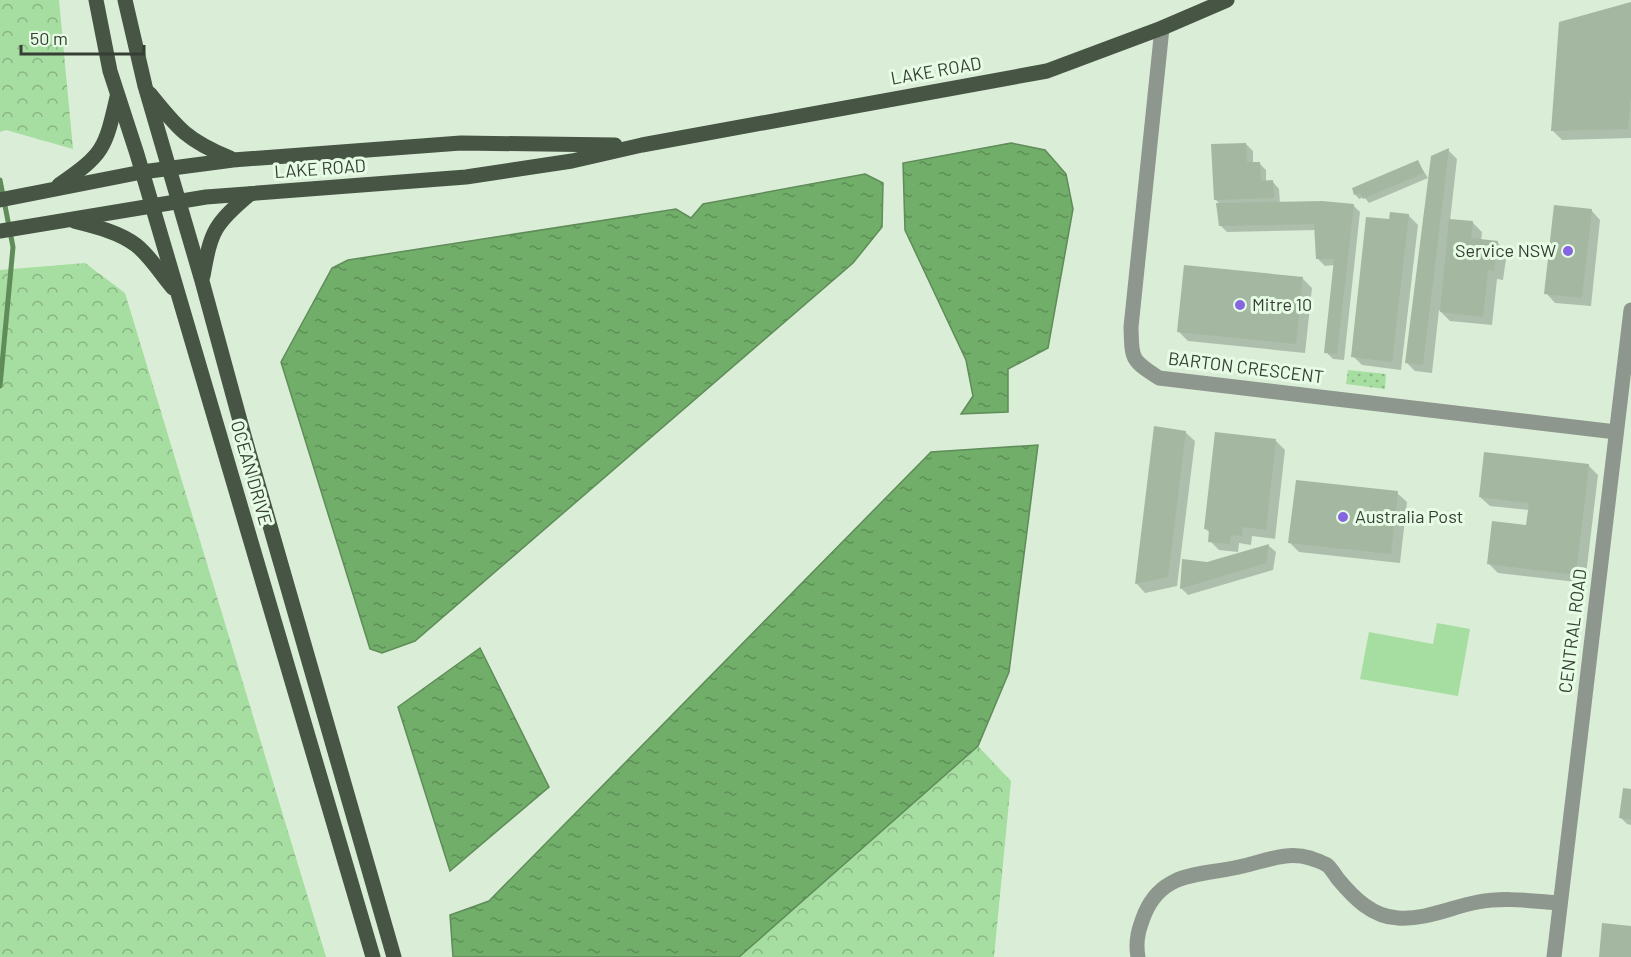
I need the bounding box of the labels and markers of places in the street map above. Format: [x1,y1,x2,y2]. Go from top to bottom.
place label: Service NSW [1455,239,1556,261]
marker: Service NSW [1561,244,1575,258]
place label: Mitre 10 [1252,293,1312,315]
marker: Mitre 10 [1233,298,1247,312]
place label: Australia Post [1355,505,1463,527]
marker: Australia Post [1336,510,1350,524]

